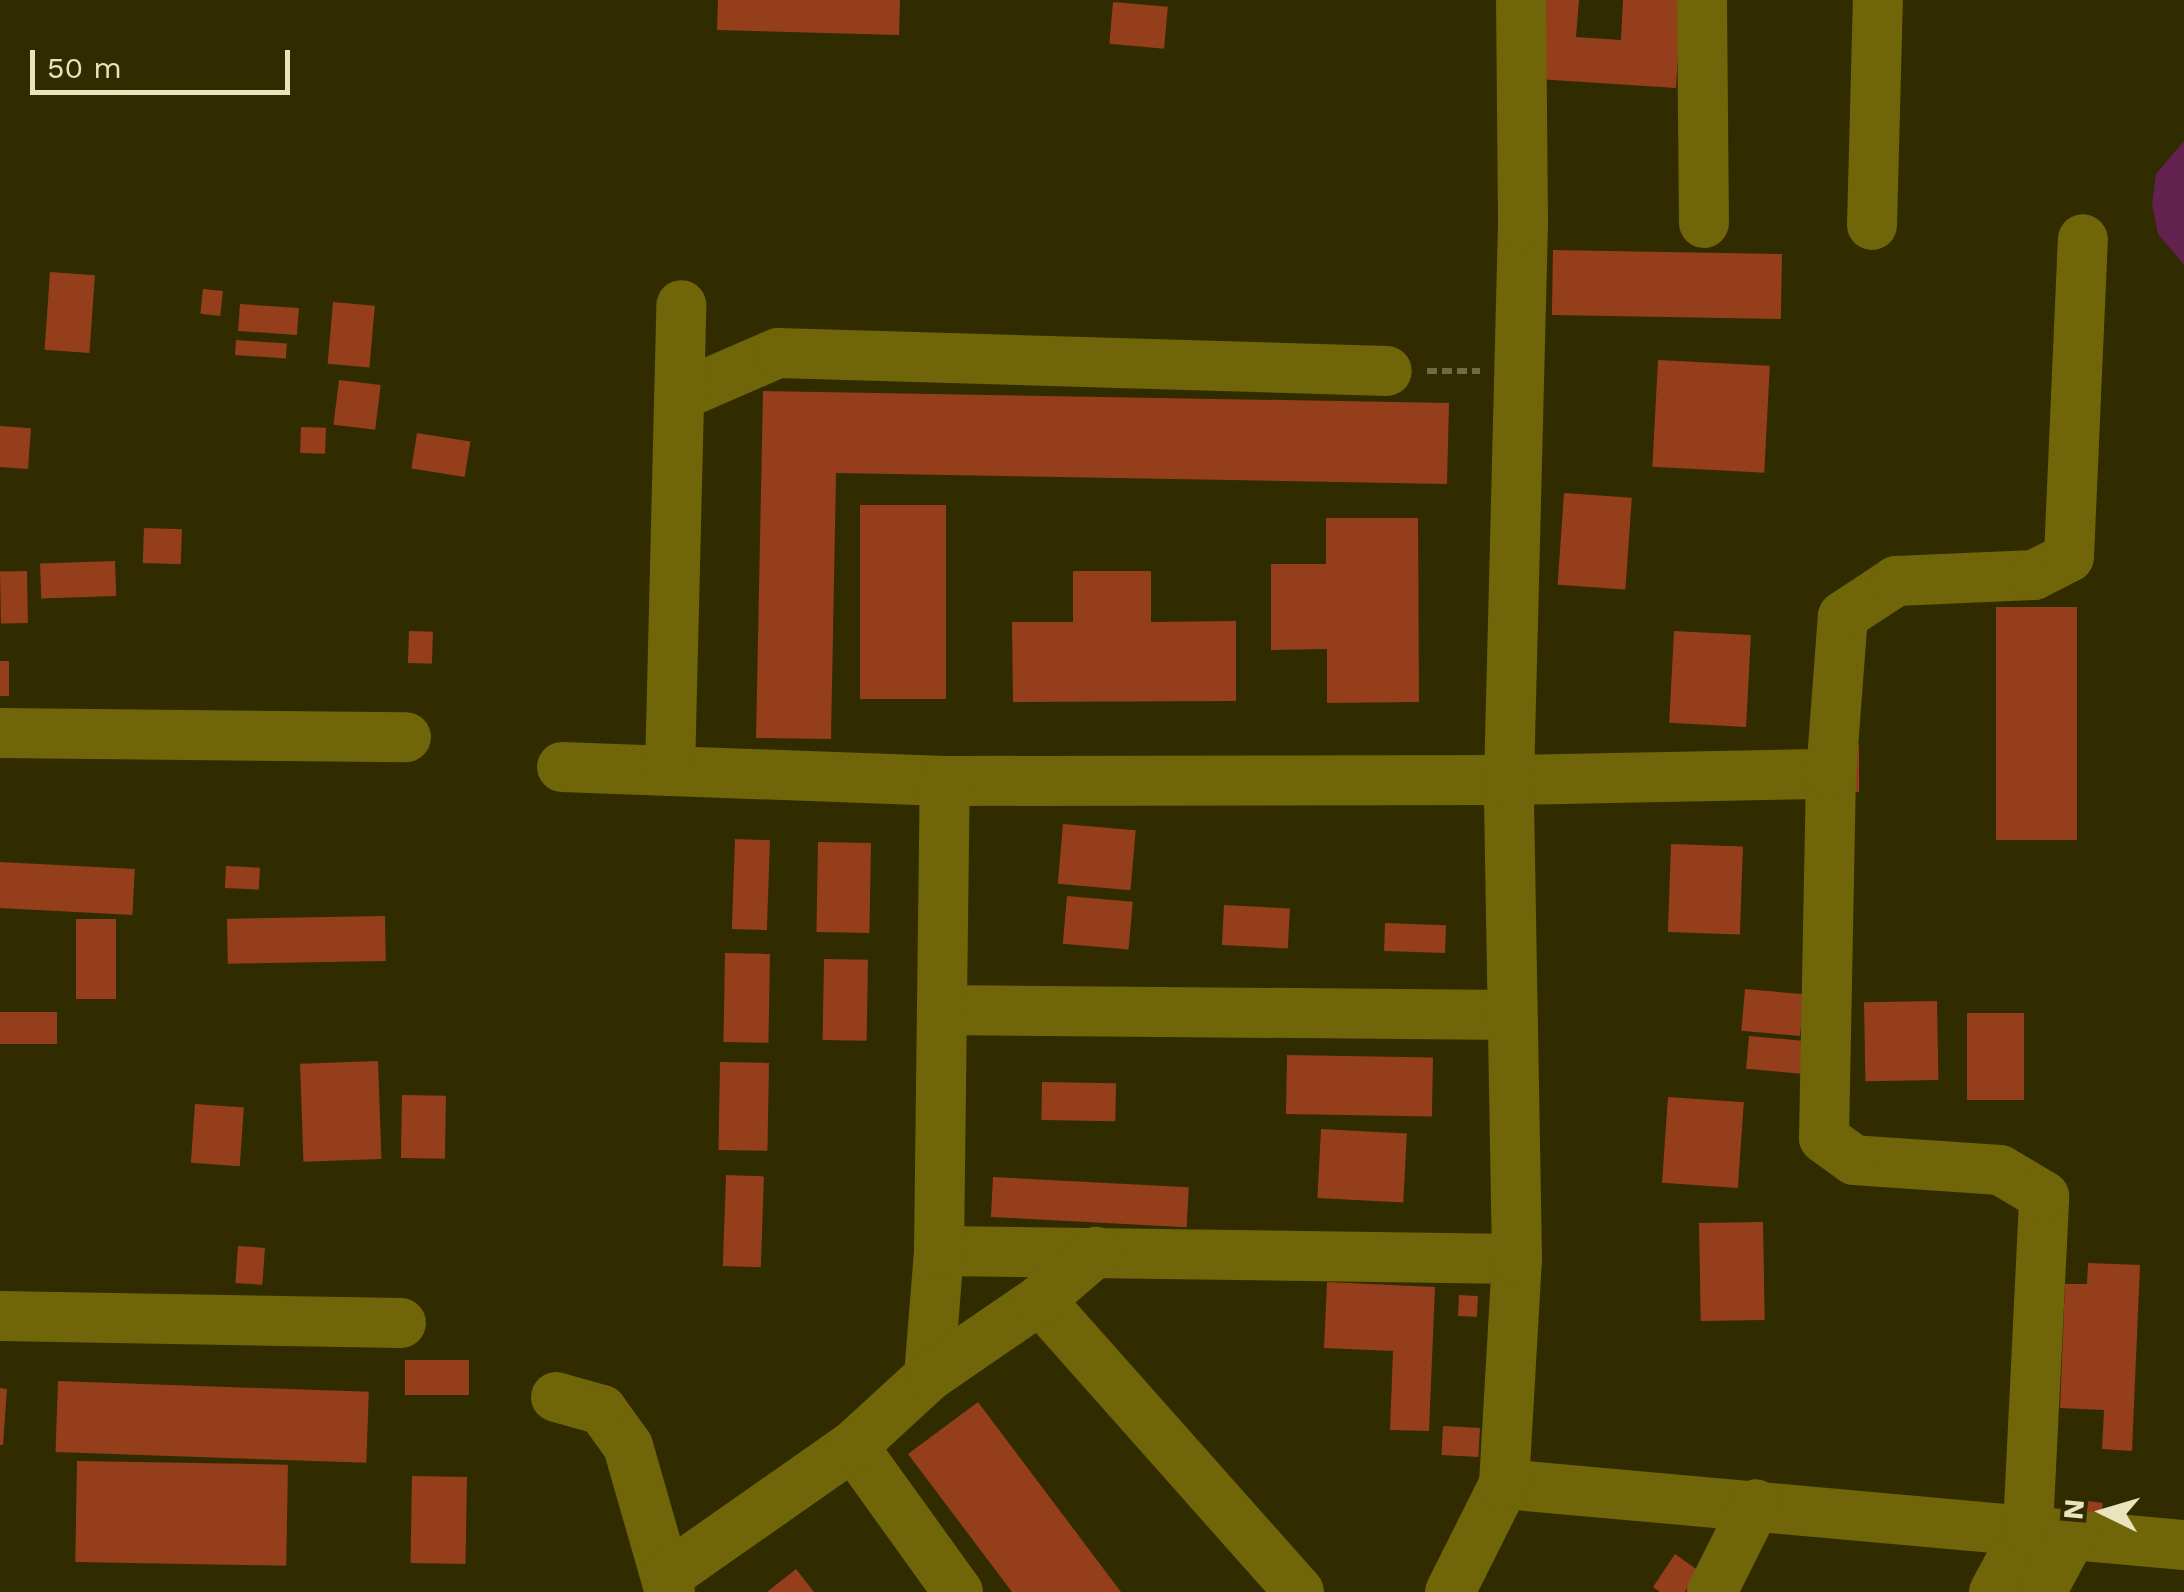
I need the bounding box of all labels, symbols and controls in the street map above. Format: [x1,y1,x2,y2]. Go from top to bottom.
scale bar [35,30,295,92]
text: 50 m [47,50,122,85]
north arrow [2054,1462,2154,1562]
text: N [2056,1498,2091,1521]

